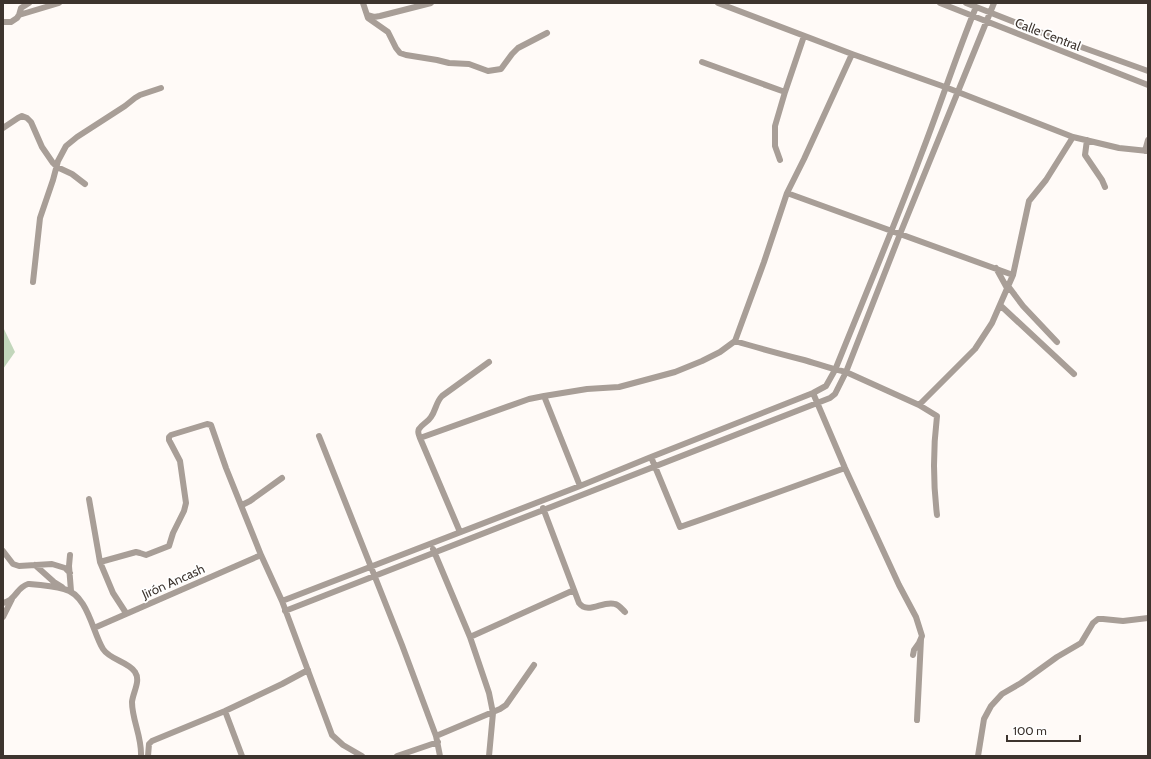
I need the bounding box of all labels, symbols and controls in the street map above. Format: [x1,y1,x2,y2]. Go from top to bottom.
street label: Calle Central [1013,14,1083,54]
street label: Jirón Ancash [138,560,207,602]
scale bar [1007,717,1080,743]
text: 100 m [1013,723,1047,738]

